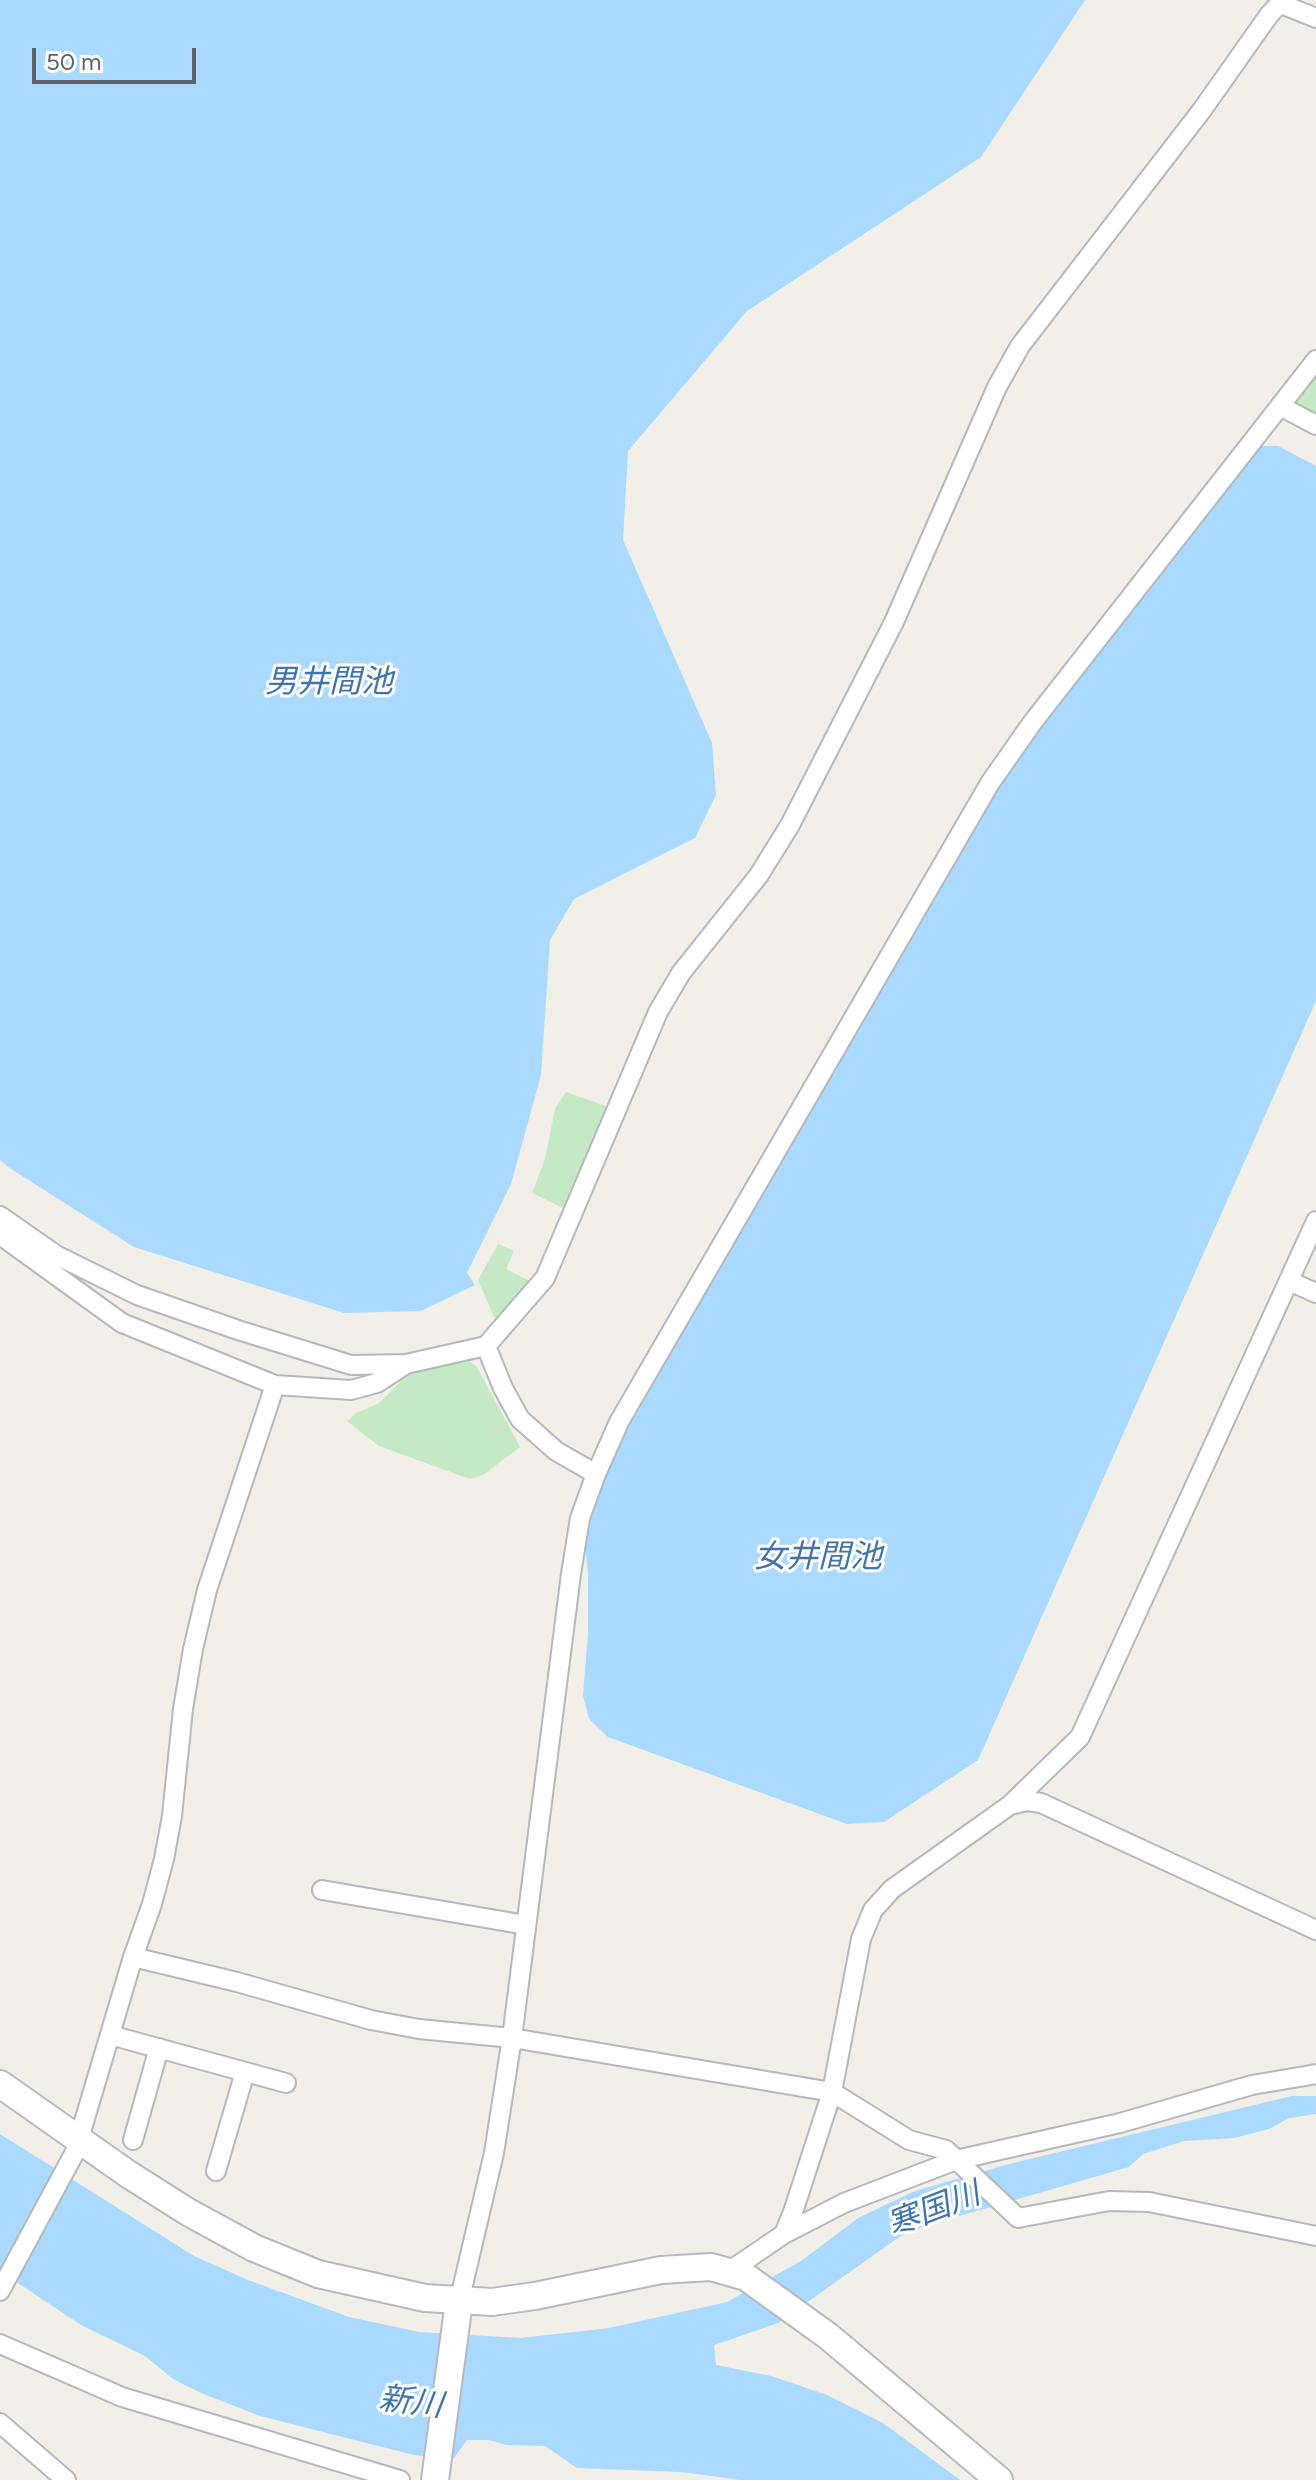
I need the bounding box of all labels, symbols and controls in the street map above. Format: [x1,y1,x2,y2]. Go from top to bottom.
scale bar [36,32,200,82]
text: 50 m [46,47,102,76]
water label: 男井間池 [265,664,393,702]
water label: 女井間池 [754,1539,882,1577]
water label: 寒国川 [882,2175,986,2245]
water label: 新川 [377,2380,445,2426]

